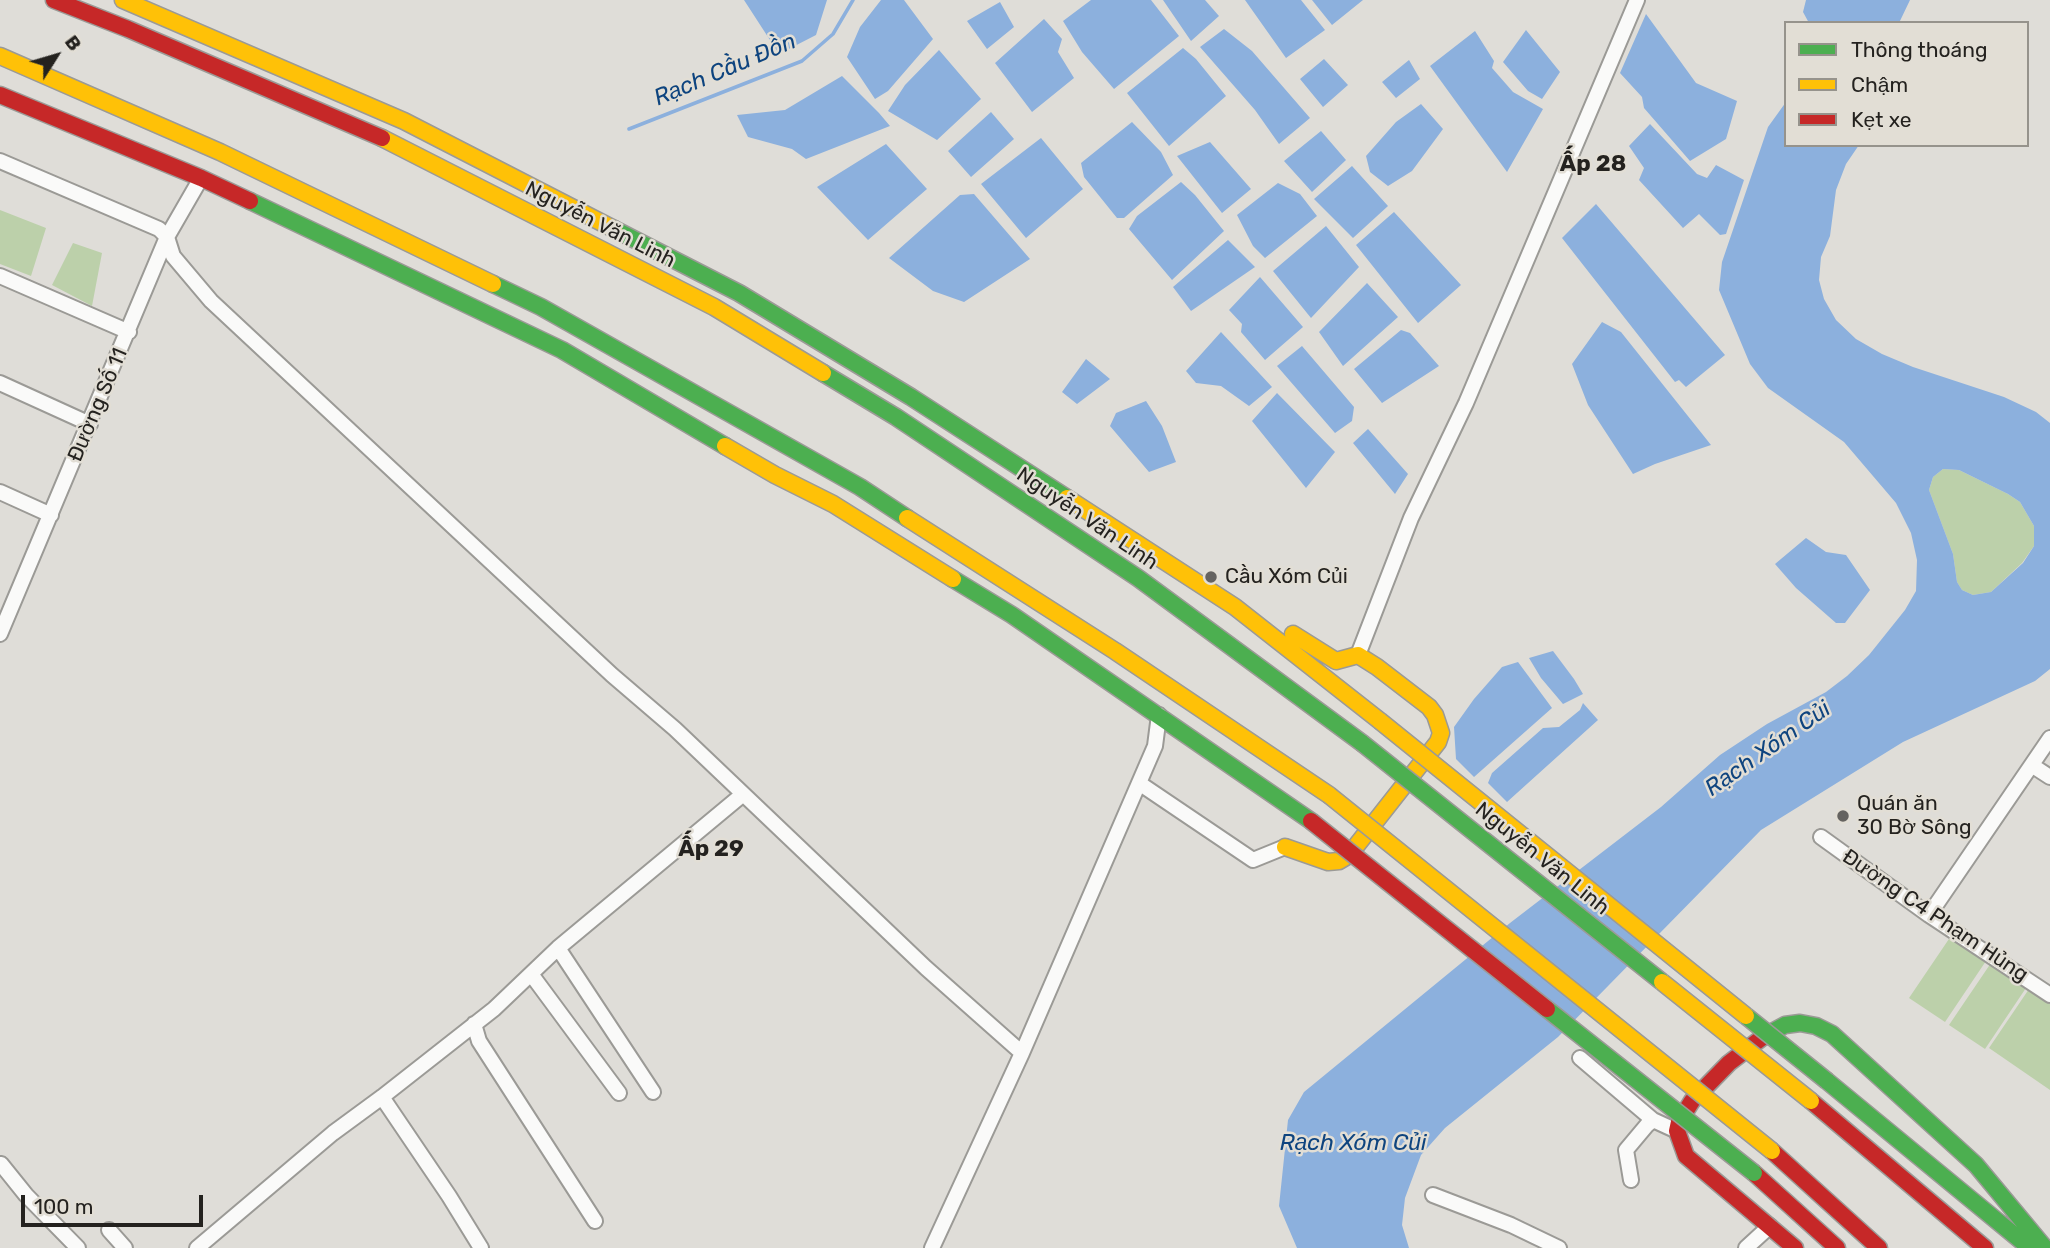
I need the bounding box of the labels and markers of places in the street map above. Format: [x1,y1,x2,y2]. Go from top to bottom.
place label: Cầu Xóm Củi [1225,564,1348,590]
marker: Cầu Xóm Củi [1203,569,1219,585]
place label: Quán ăn 30 Bờ Sông [1857,791,1971,841]
marker: Quán ăn 30 Bờ Sông [1835,808,1851,824]

